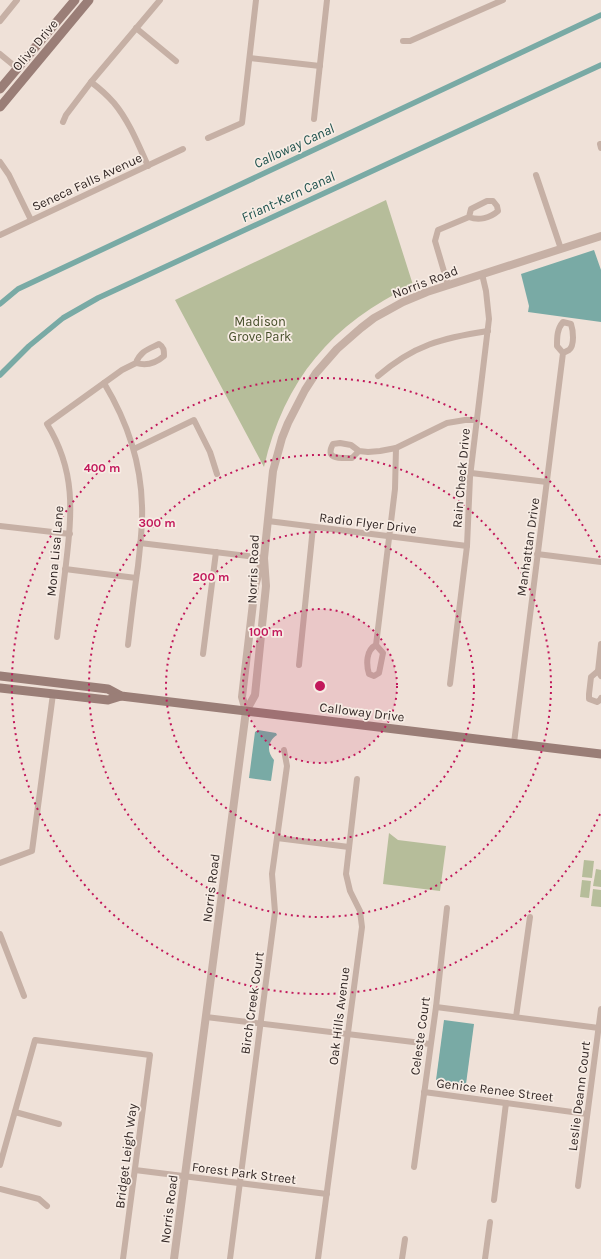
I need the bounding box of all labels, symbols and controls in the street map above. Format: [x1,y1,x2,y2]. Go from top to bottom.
street label: Olive Drive [9,16,61,74]
water label: Calloway Canal [251,120,337,172]
street label: Seneca Falls Avenue [30,150,145,214]
water label: Friant-Kern Canal [238,168,338,226]
street label: Norris Road [390,263,460,301]
park label: Madison Grove Park [229,314,291,344]
street label: Rain Check Drive [449,427,473,528]
text: 400 m [84,461,120,475]
street label: Manhattan Drive [514,497,542,597]
street label: Mona Lisa Lane [44,505,66,597]
street label: Radio Flyer Drive [318,510,418,536]
text: 300 m [138,516,176,530]
street label: Norris Road [244,534,262,604]
text: 200 m [193,570,229,584]
text: 100 m [249,625,283,639]
centre of rings [313,679,327,693]
street label: Calloway Drive [319,699,406,725]
street label: Norris Road [199,853,223,923]
street label: Birch Creek Court [237,951,267,1055]
street label: Oak Hills Avenue [326,966,352,1066]
street label: Celeste Court [407,996,433,1076]
street label: Leslie Deann Court [565,1040,593,1152]
street label: Genice Renee Street [436,1075,555,1105]
street label: Bridget Leigh Way [112,1103,140,1209]
street label: Forest Park Street [191,1159,297,1187]
street label: Norris Road [157,1174,181,1244]

